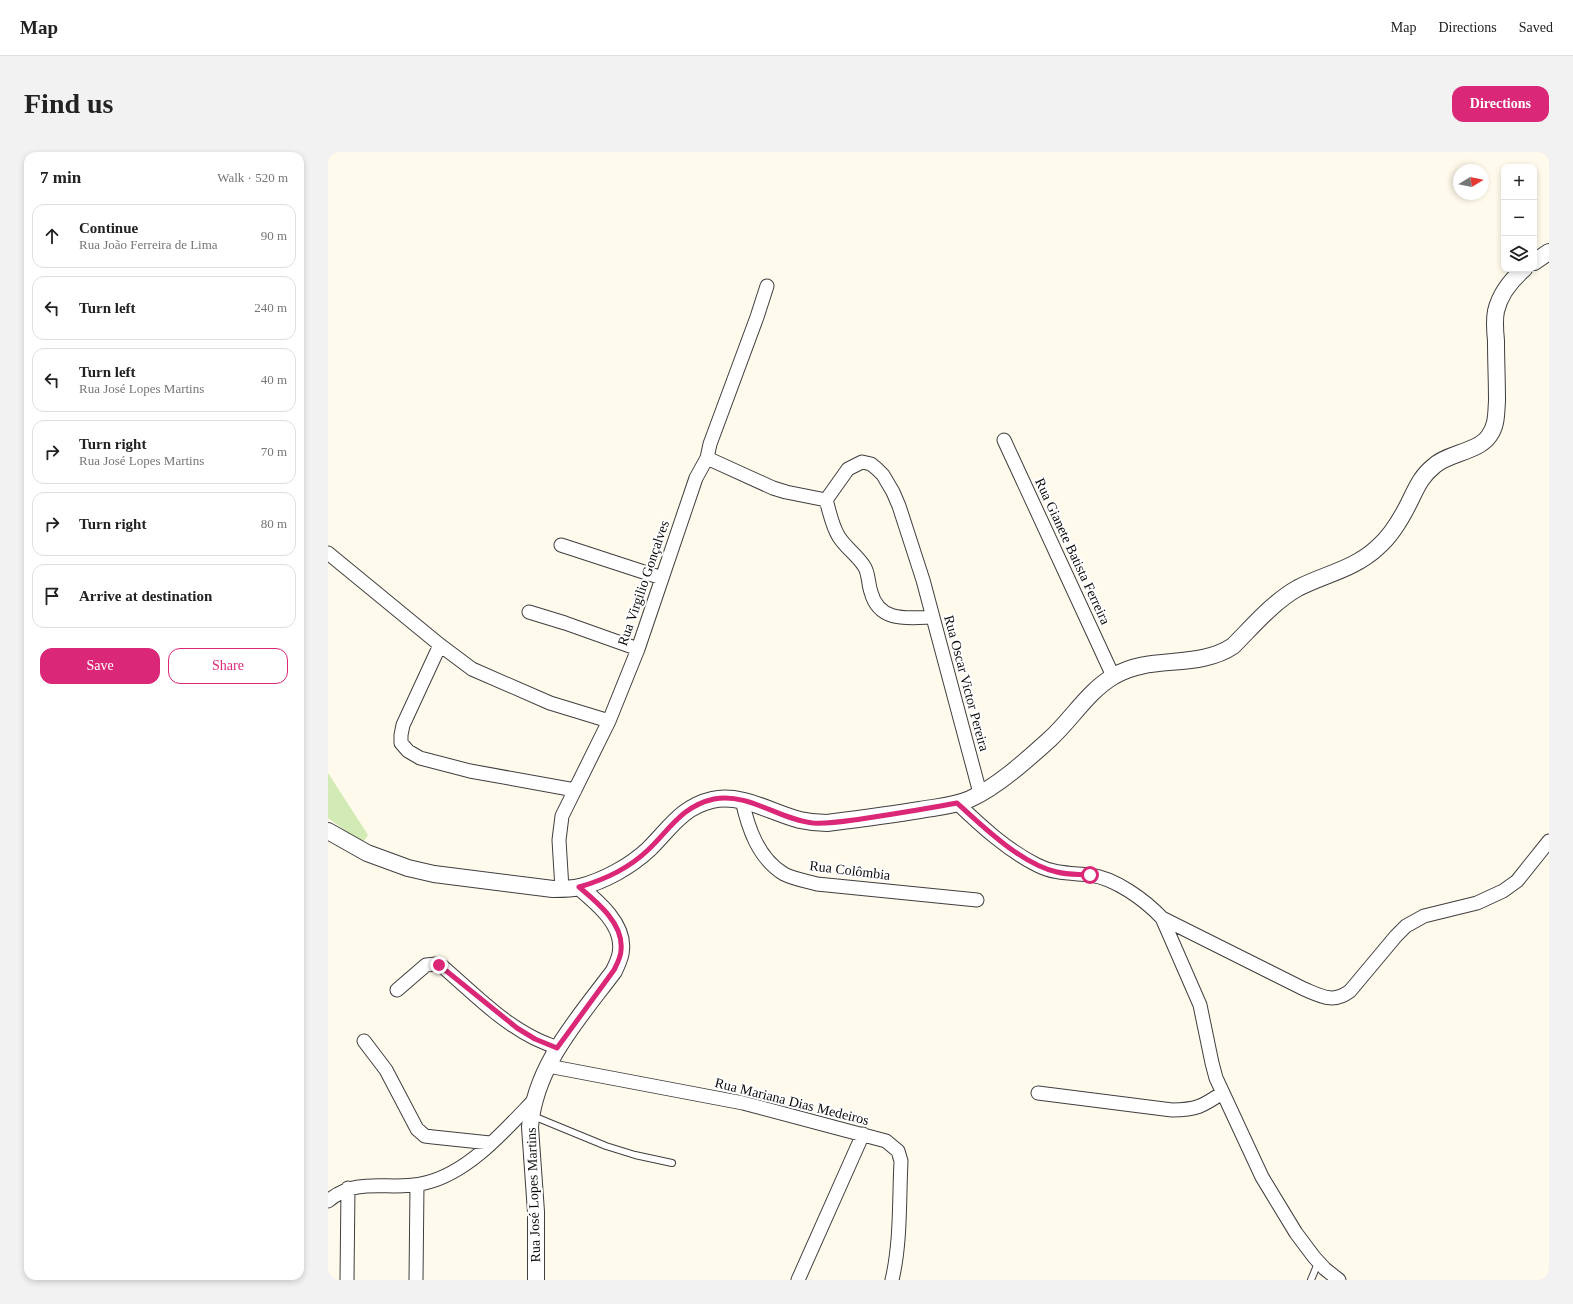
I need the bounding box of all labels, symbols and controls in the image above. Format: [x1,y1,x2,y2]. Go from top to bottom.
text: Map [20,17,58,38]
text: Map [1391,20,1416,35]
text: Directions [1438,20,1497,35]
text: Saved [1519,20,1553,35]
button: Directions [1452,86,1549,122]
text: Find us [24,88,114,119]
north arrow [1453,164,1489,200]
map controls [1501,164,1537,272]
button: + [1501,164,1537,200]
text: 7 min [40,168,81,187]
text: Walk · 520 m [217,170,288,185]
button: − [1501,200,1537,236]
text: Continue [79,220,138,236]
icon: ahead [41,225,63,247]
text: 90 m [261,228,287,243]
button: layers [1501,236,1537,272]
text: Rua João Ferreira de Lima [79,237,218,252]
icon: left [41,297,63,319]
text: Turn left [79,300,136,316]
text: 240 m [254,300,287,315]
text: Turn left [79,364,136,380]
icon: left [41,369,63,391]
text: 40 m [261,372,287,387]
text: Rua José Lopes Martins [79,381,204,396]
text: Turn right [79,436,146,452]
icon: right [41,441,63,463]
text: 70 m [261,444,287,459]
text: Rua José Lopes Martins [79,453,204,468]
street label: Rua Gianete Batista Ferreira [1032,476,1113,627]
icon: right [41,513,63,535]
text: Turn right [79,516,146,532]
text: 80 m [261,516,287,531]
street label: Rua Virgilio Gonçalves [615,518,672,648]
icon: arrive [41,585,63,607]
text: Arrive at destination [79,588,212,604]
street label: Rua Oscar Victor Pereira [941,614,992,753]
button: Save [40,648,160,684]
button: Share [168,648,288,684]
street label: Rua Colômbia [809,858,892,883]
route start [1081,866,1099,884]
route end [430,956,448,974]
street label: Rua Mariana Dias Medeiros [713,1075,870,1128]
street label: Rua José Lopes Martins [524,1127,543,1263]

